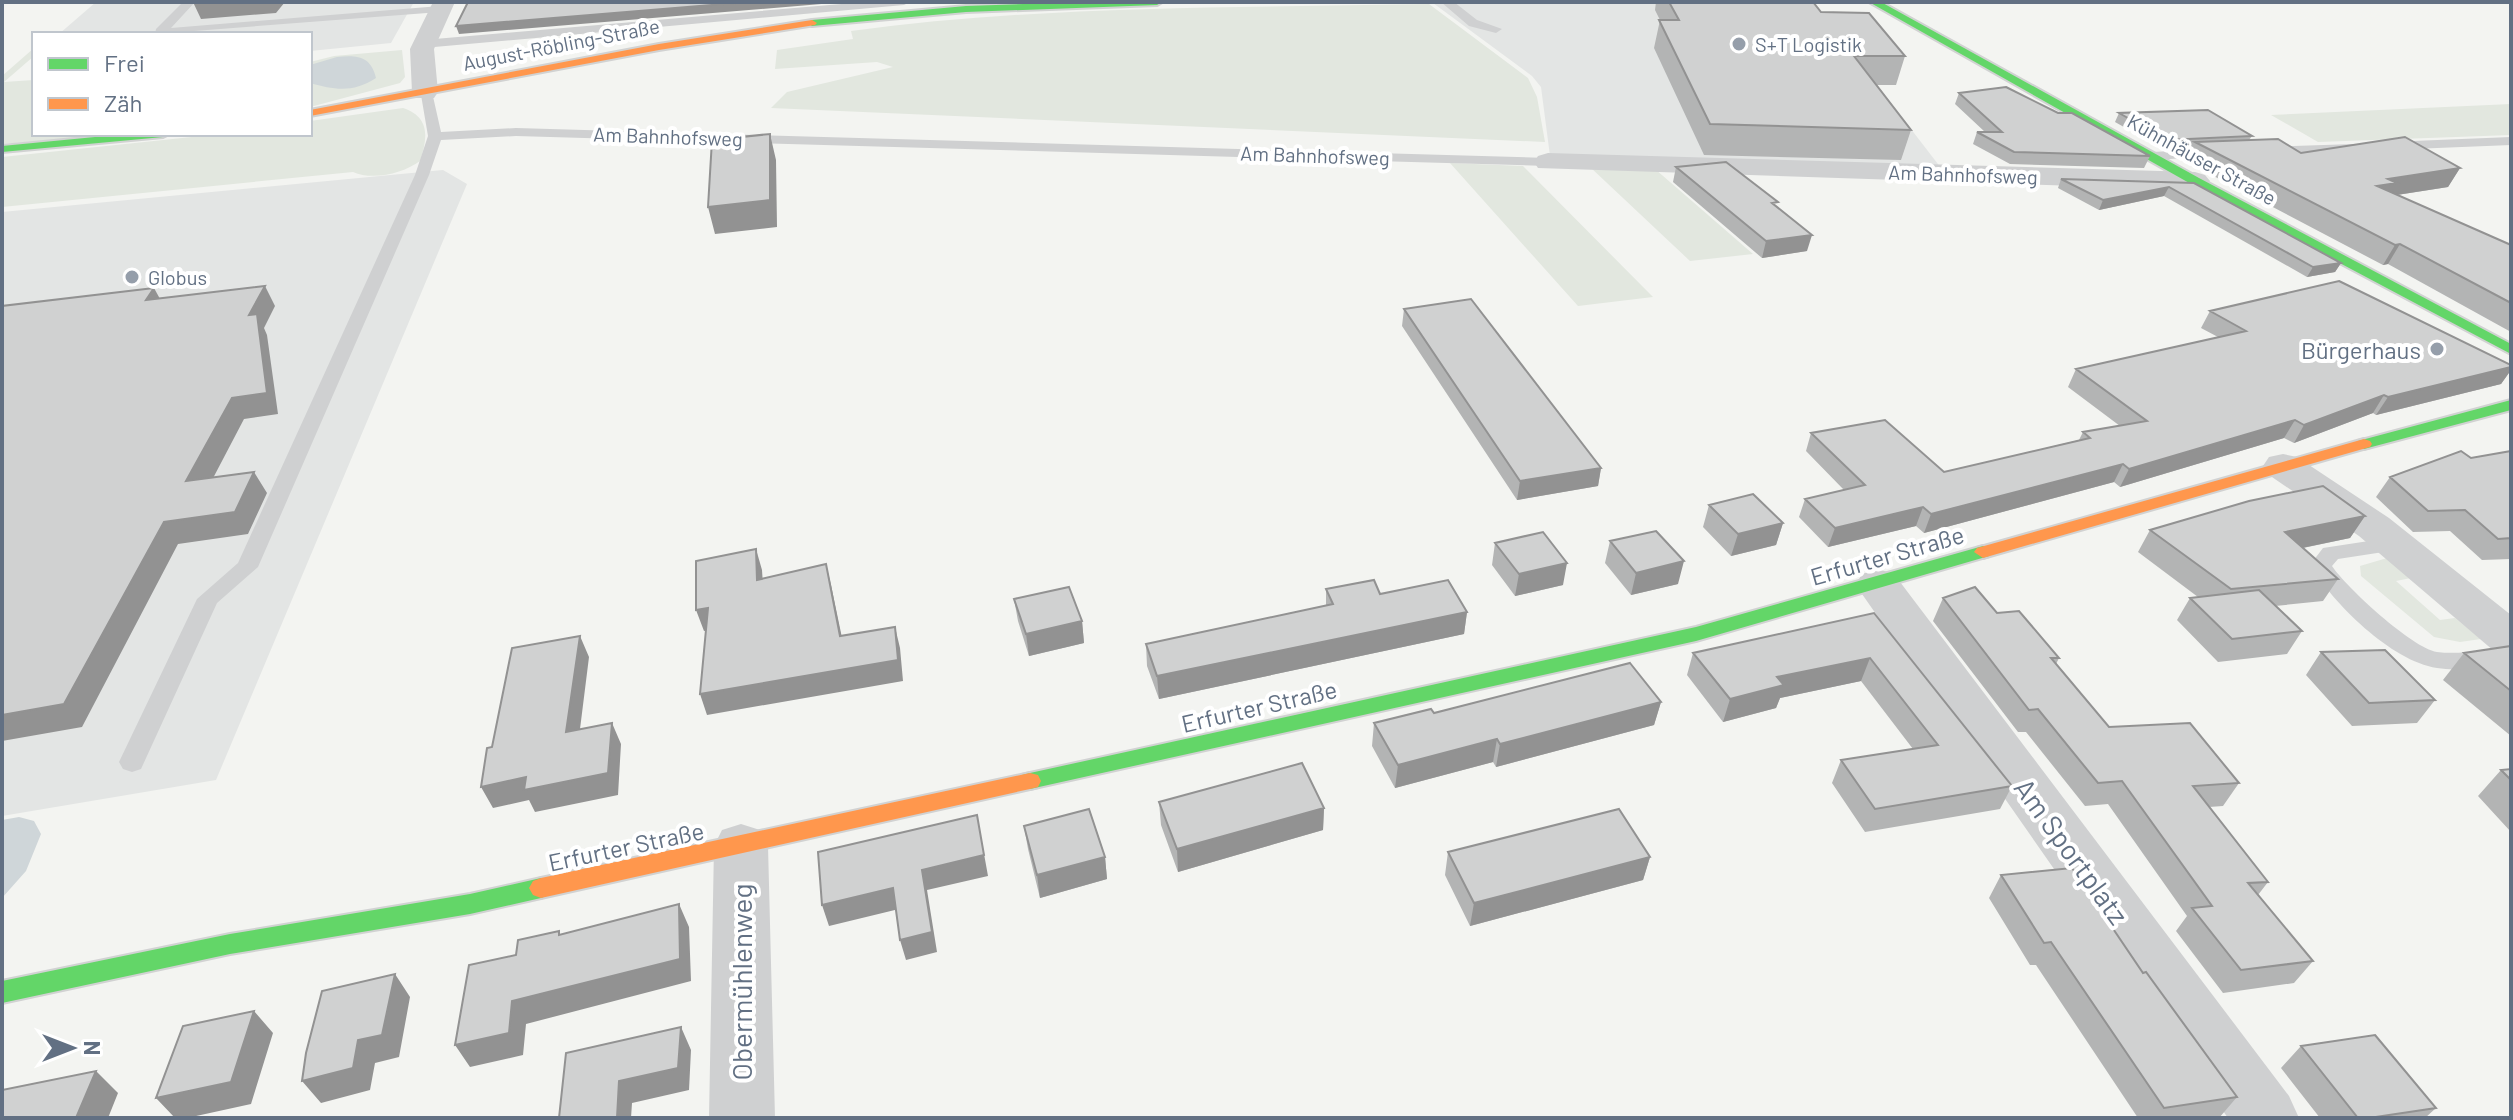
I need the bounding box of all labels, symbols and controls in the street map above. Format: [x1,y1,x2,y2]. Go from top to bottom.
street label: August-Röbling-Straße [461,13,661,75]
legend [32,32,312,136]
place label: S+T Logistik [1755,32,1862,56]
marker: S+T Logistik [1730,35,1748,53]
text: Frei [104,48,145,77]
text: Zäh [104,88,142,117]
street label: Kühnhäuser Straße [2124,108,2280,210]
street label: Am Bahnhofsweg [593,121,743,151]
street label: Am Bahnhofsweg [1240,140,1390,170]
street label: Am Bahnhofsweg [1888,159,2038,189]
place label: Globus [148,265,207,289]
marker: Globus [123,268,141,286]
place label: Bürgerhaus [2301,335,2421,364]
marker: Bürgerhaus [2428,340,2446,358]
street label: Erfurter Straße [1807,519,1967,591]
street label: Erfurter Straße [1178,674,1340,738]
street label: Am Sportplatz [2008,771,2136,931]
street label: Erfurter Straße [545,815,707,877]
street label: Obermühlenweg [724,884,758,1080]
north arrow [32,1008,112,1088]
text: N [80,1041,106,1055]

